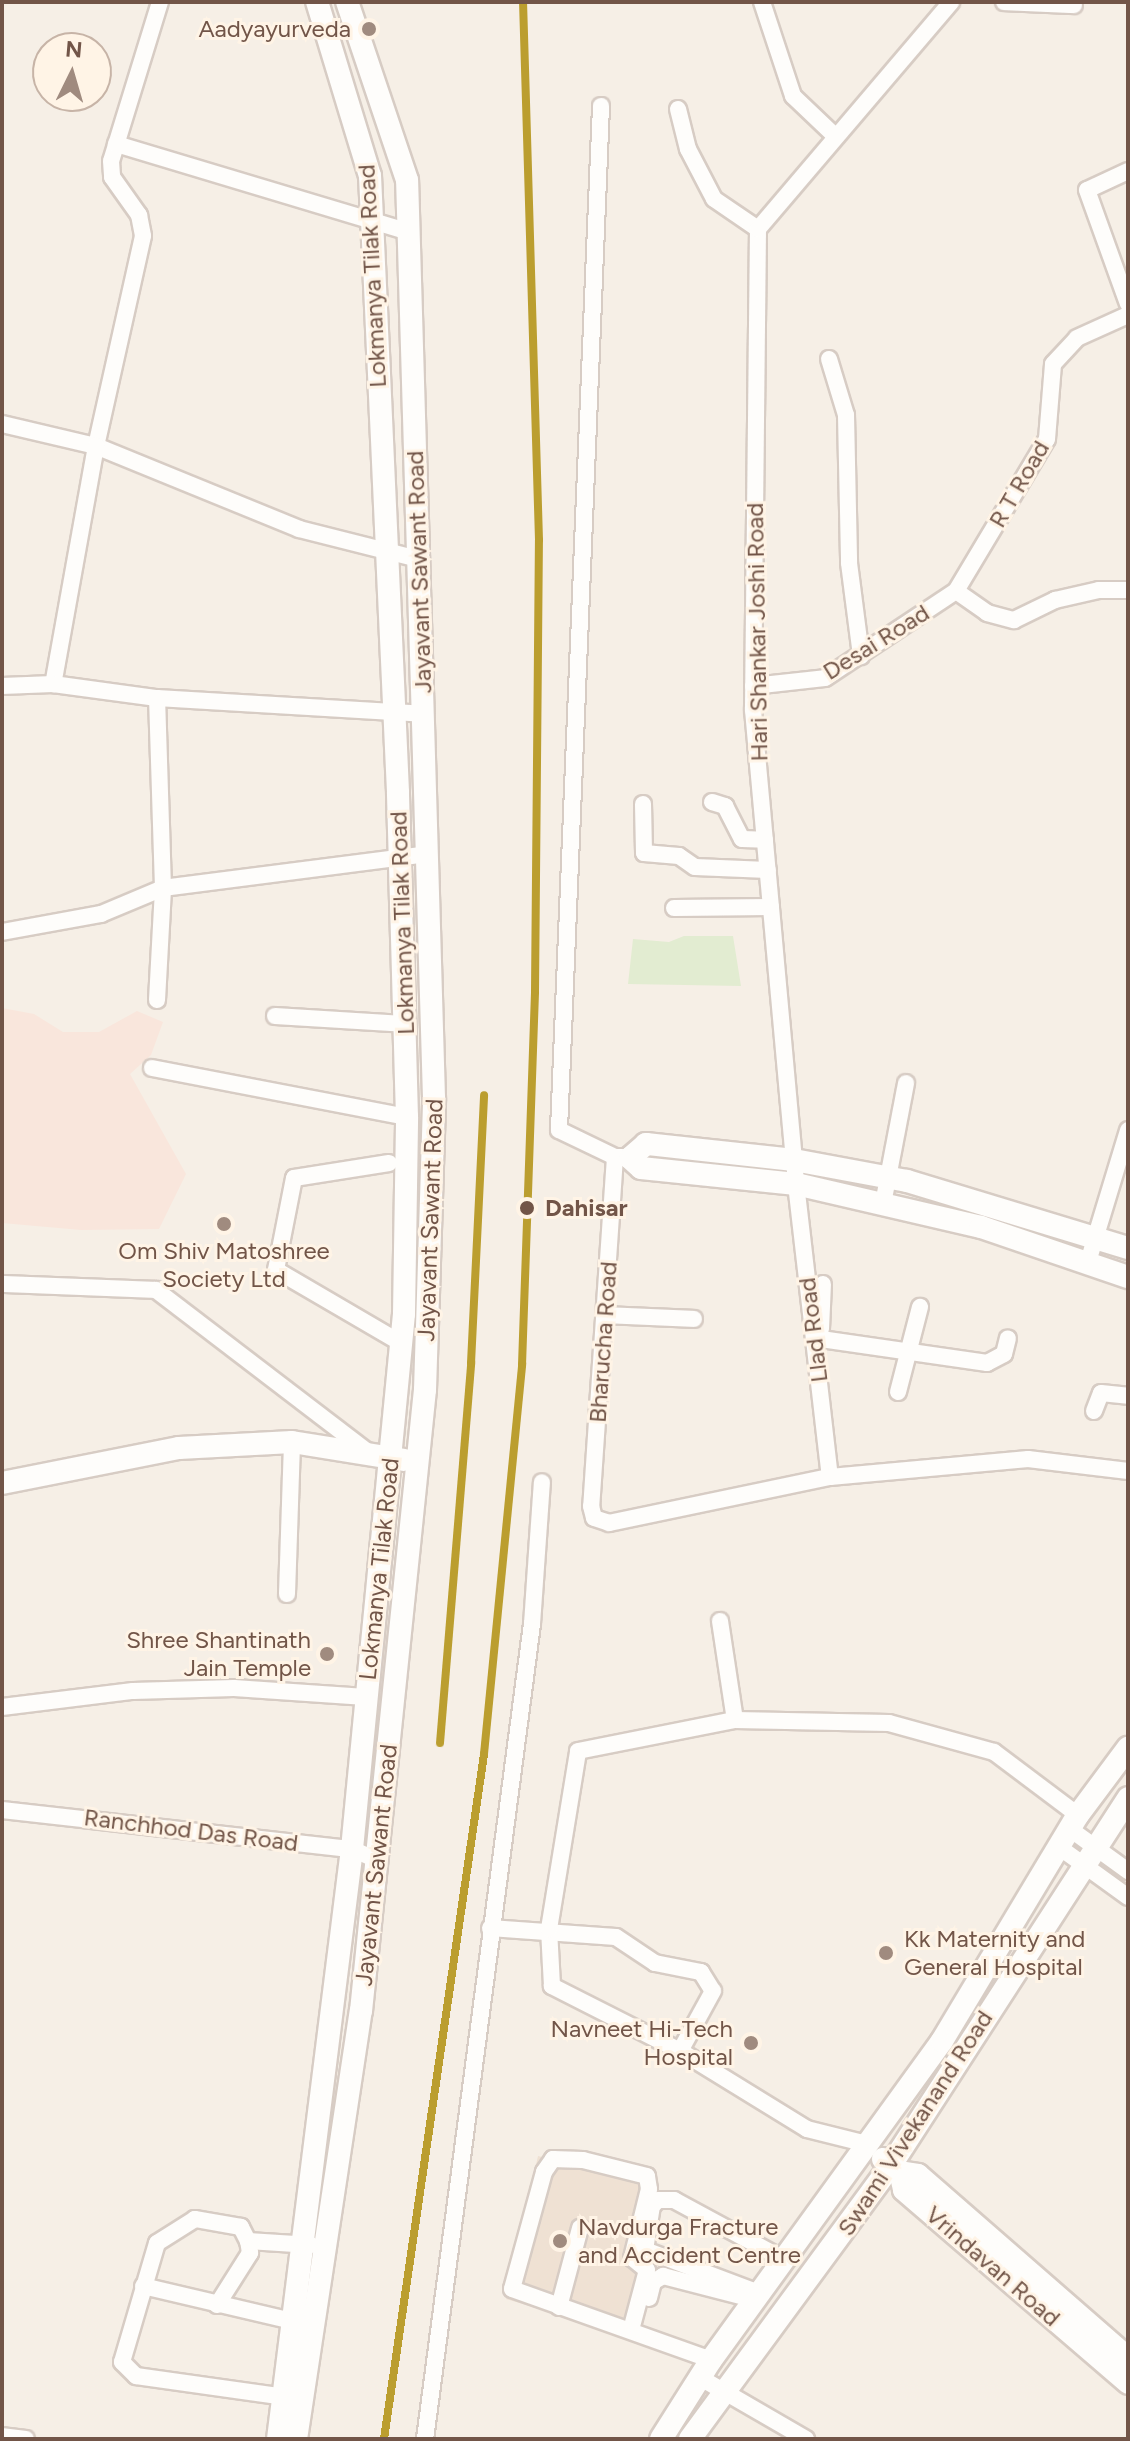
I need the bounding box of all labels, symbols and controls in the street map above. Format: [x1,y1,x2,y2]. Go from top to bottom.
place label: Aadyayurveda [198,15,351,43]
marker: Aadyayurveda [358,18,380,40]
north arrow [32,32,112,112]
text: N [64,35,84,64]
street label: Lokmanya Tilak Road [352,164,392,388]
street label: R T Road [983,436,1055,532]
street label: Jayavant Sawant Road [400,450,438,694]
street label: Hari Shankar Joshi Road [740,502,774,762]
street label: Desai Road [818,598,934,686]
street label: Lokmanya Tilak Road [384,811,420,1035]
street label: Jayavant Sawant Road [411,1098,449,1342]
place label: Dahisar [545,1194,628,1222]
marker: Dahisar [516,1197,538,1219]
marker: Om Shiv Matoshree Society Ltd [215,1215,233,1233]
place label: Om Shiv Matoshree Society Ltd [118,1237,330,1293]
street label: Bharucha Road [583,1260,623,1424]
street label: Llad Road [792,1276,834,1384]
street label: Lokmanya Tilak Road [353,1456,405,1682]
place label: Shree Shantinath Jain Temple [126,1626,311,1682]
marker: Shree Shantinath Jain Temple [318,1645,336,1663]
street label: Jayavant Sawant Road [349,1743,403,1987]
street label: Ranchhod Das Road [82,1803,300,1857]
place label: Kk Maternity and General Hospital [904,1925,1085,1981]
marker: Kk Maternity and General Hospital [875,1942,897,1964]
street label: Swami Vivekanand Road [831,2005,999,2241]
place label: Navneet Hi-Tech Hospital [550,2015,733,2071]
marker: Navneet Hi-Tech Hospital [740,2032,762,2054]
street label: Vrindavan Road [920,2200,1066,2332]
place label: Navdurga Fracture and Accident Centre [578,2213,801,2269]
marker: Navdurga Fracture and Accident Centre [549,2230,571,2252]

